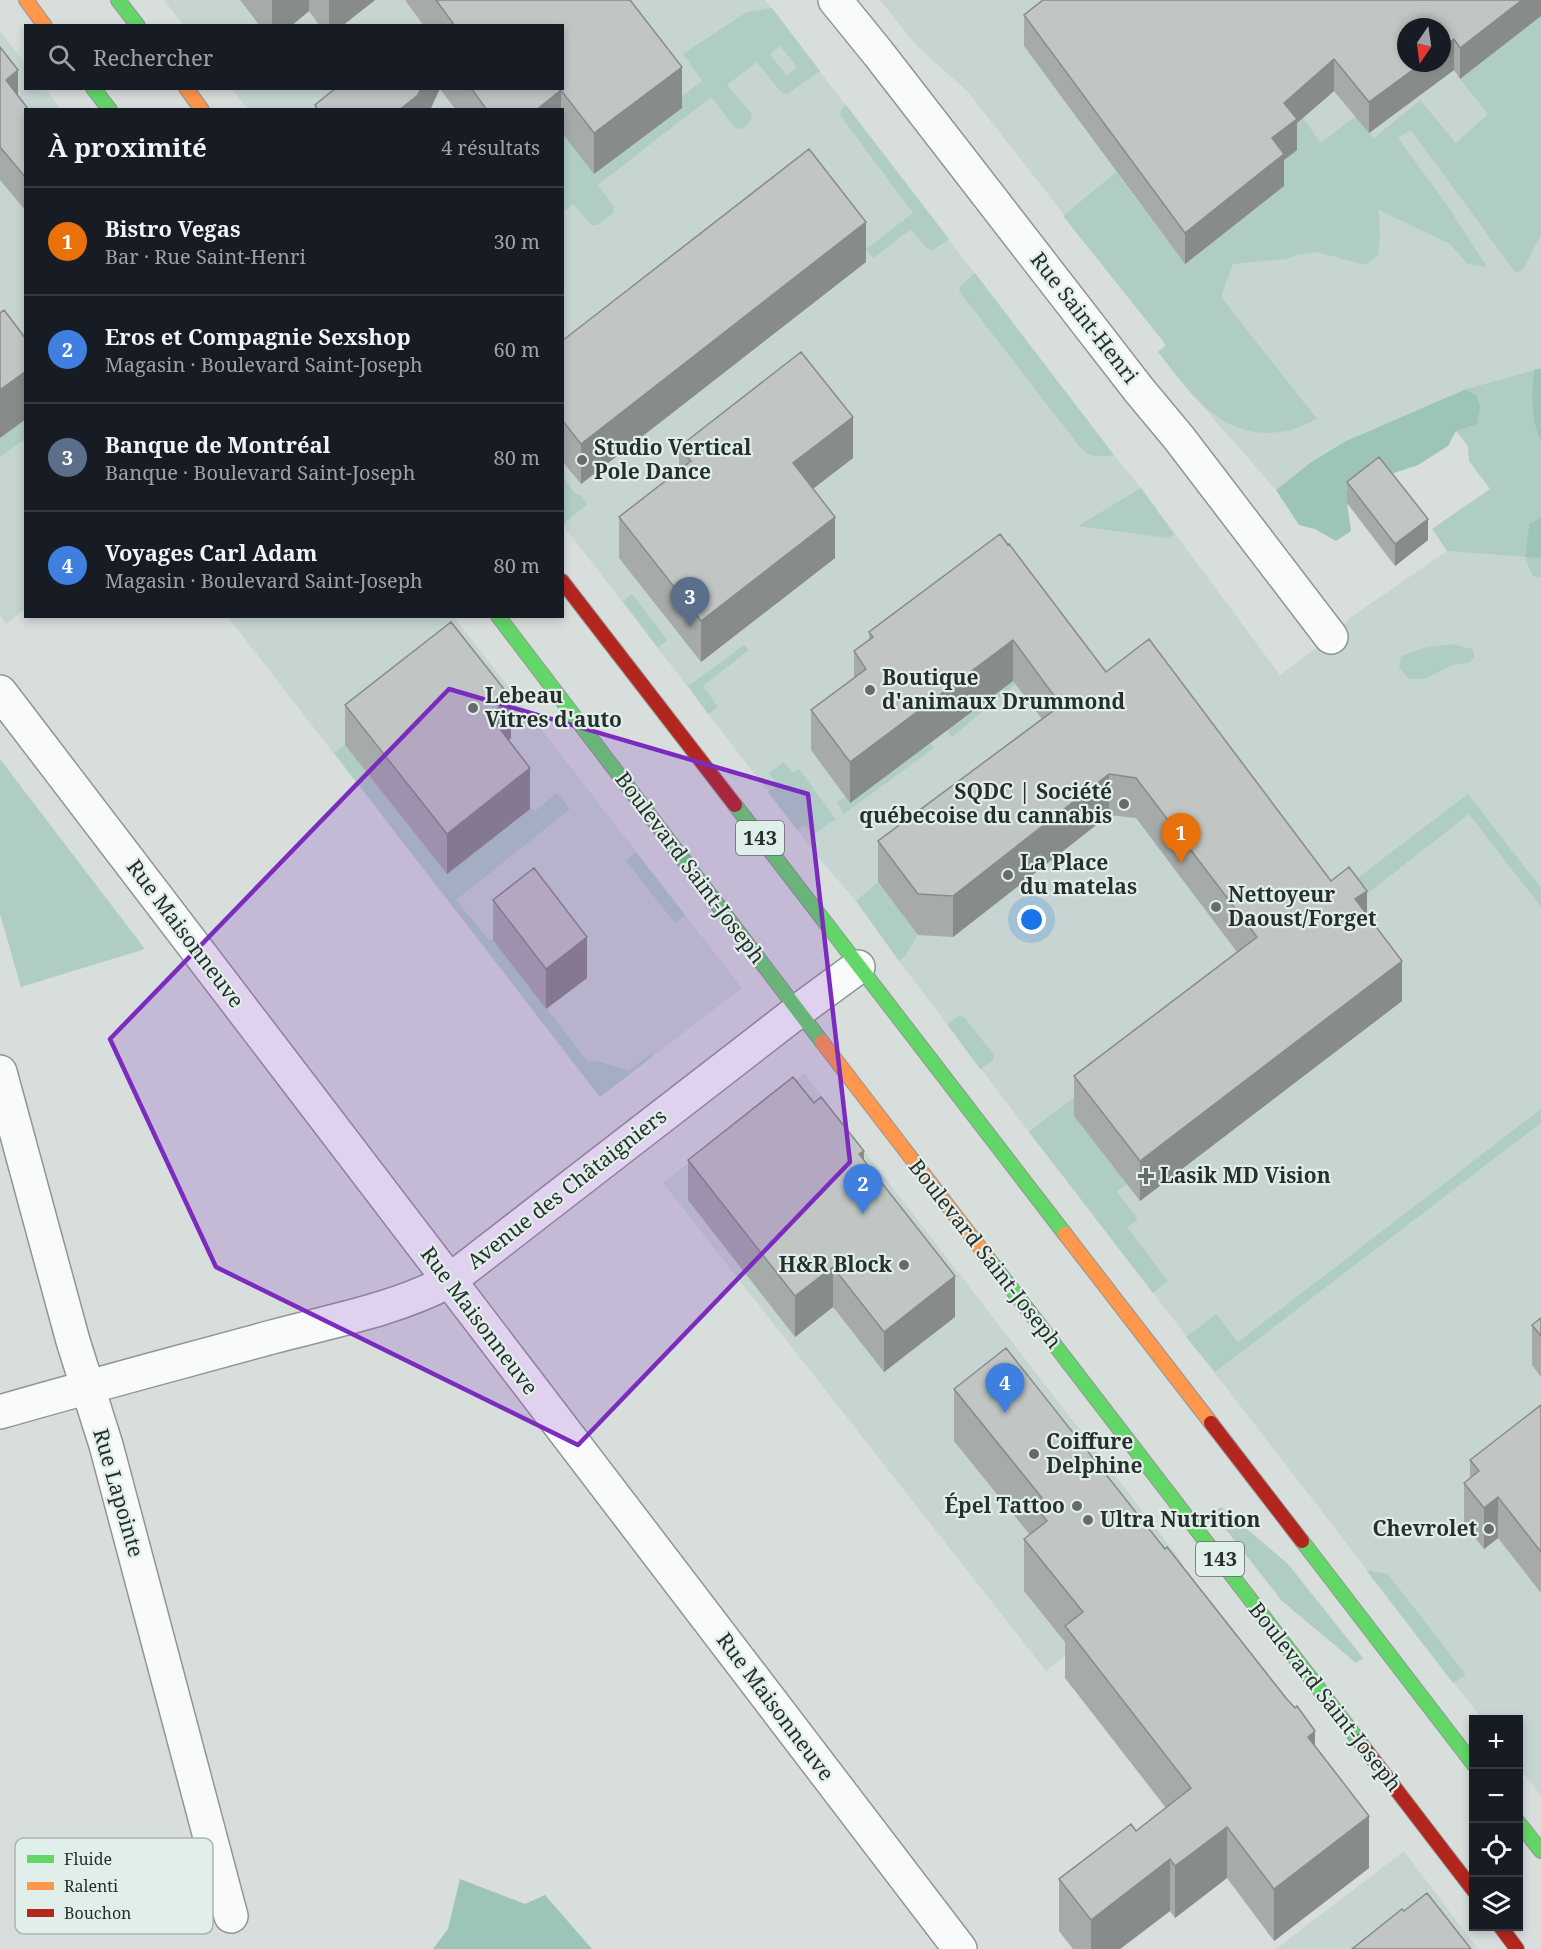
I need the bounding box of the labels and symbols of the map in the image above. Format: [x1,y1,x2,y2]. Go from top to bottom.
north arrow [1397,18,1451,72]
street label: Rue Saint-Henri [1025,246,1145,389]
place label: Studio Vertical Pole Dance [594,433,752,485]
marker: Studio Vertical Pole Dance [575,453,589,467]
pin: 3 [670,578,710,627]
place label: Boutique d'animaux Drummond [882,663,1125,715]
place label: Lebeau Vitres d'auto [485,681,622,733]
marker: Boutique d'animaux Drummond [863,683,877,697]
marker: Lebeau Vitres d'auto [466,701,480,715]
street label: Boulevard Saint-Joseph [609,766,772,969]
place label: SQDC | Société québecoise du cannabis [859,777,1112,829]
marker: SQDC | Société québecoise du cannabis [1117,797,1131,811]
pin: 1 [1162,814,1200,863]
road number: 143 [736,821,784,855]
place label: La Place du matelas [1020,848,1137,900]
street label: Rue Maisonneuve [121,854,251,1013]
marker: La Place du matelas [1001,868,1015,882]
place label: Nettoyeur Daoust/Forget [1228,880,1377,932]
marker: Nettoyeur Daoust/Forget [1209,900,1223,914]
your location [1017,905,1046,934]
street label: Avenue des Châtaigniers [461,1102,672,1275]
street label: Boulevard Saint-Joseph [903,1153,1069,1354]
place label: Lasik MD Vision [1160,1161,1331,1189]
pin: 2 [844,1164,882,1214]
marker: Lasik MD Vision [1137,1167,1155,1185]
street label: Rue Maisonneuve [415,1241,545,1400]
place label: H&R Block [779,1250,893,1278]
marker: H&R Block [897,1258,911,1272]
pin: 4 [986,1364,1024,1413]
street label: Rue Lapointe [87,1425,151,1560]
place label: Coiffure Delphine [1046,1427,1142,1479]
marker: Coiffure Delphine [1027,1447,1041,1461]
place label: Épel Tattoo [944,1491,1065,1519]
marker: Épel Tattoo [1070,1499,1084,1513]
place label: Ultra Nutrition [1100,1505,1260,1533]
marker: Ultra Nutrition [1081,1513,1095,1527]
place label: Chevrolet [1372,1514,1477,1542]
marker: Chevrolet [1482,1522,1496,1536]
road number: 143 [1196,1542,1244,1576]
street label: Boulevard Saint-Joseph [1243,1596,1409,1797]
street label: Rue Maisonneuve [711,1627,841,1786]
legend [15,1838,213,1934]
text: Fluide [64,1848,112,1870]
text: Ralenti [64,1875,118,1897]
text: Bouchon [64,1902,131,1924]

